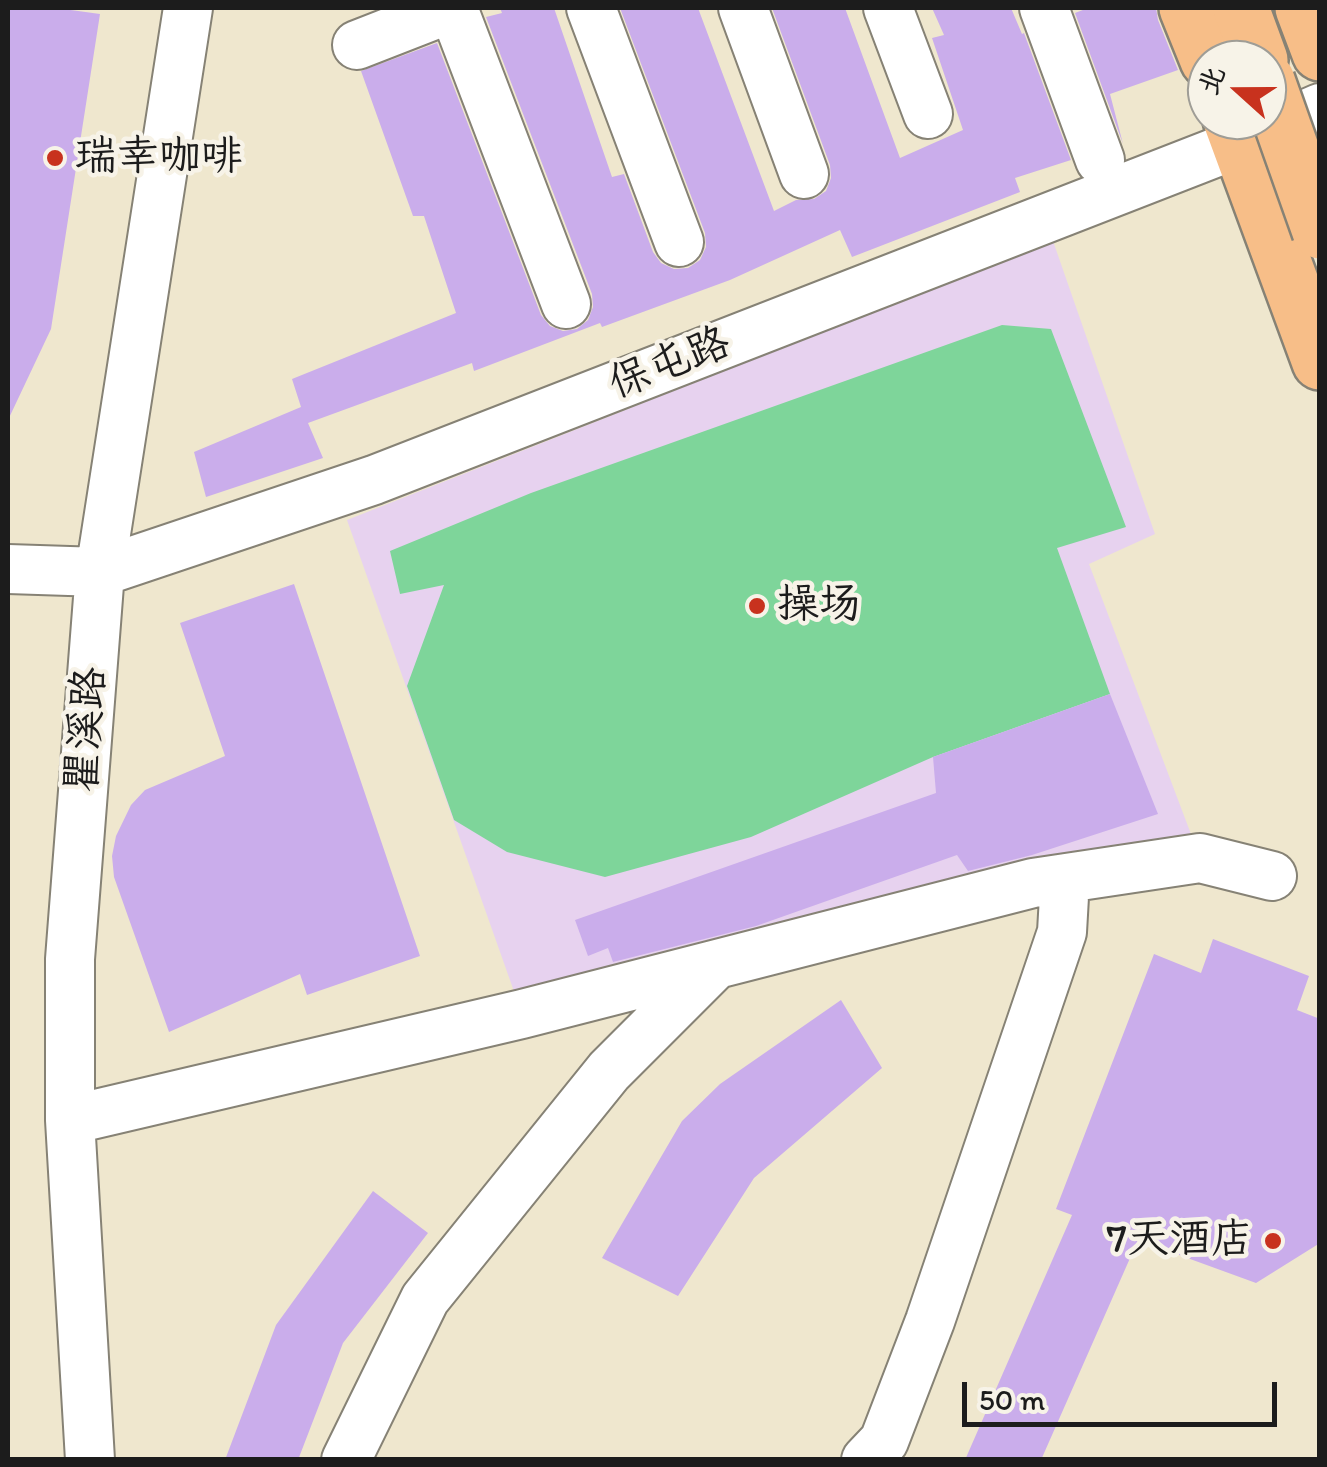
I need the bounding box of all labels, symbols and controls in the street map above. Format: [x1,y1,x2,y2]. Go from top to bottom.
north arrow [1187,40,1287,140]
text: 北 [1190,61,1232,99]
place label: 瑞幸咖啡 [75,133,243,183]
marker: 瑞幸咖啡 [44,147,66,169]
street label: 保屯路 [602,319,738,411]
place label: 操场 [777,581,861,631]
marker: 操场 [746,595,768,617]
street label: 瞿溪路 [58,665,118,795]
place label: 7天酒店 [1106,1216,1253,1266]
marker: 7天酒店 [1262,1230,1284,1252]
scale bar [967,1362,1282,1424]
text: 50 m [979,1381,1045,1418]

